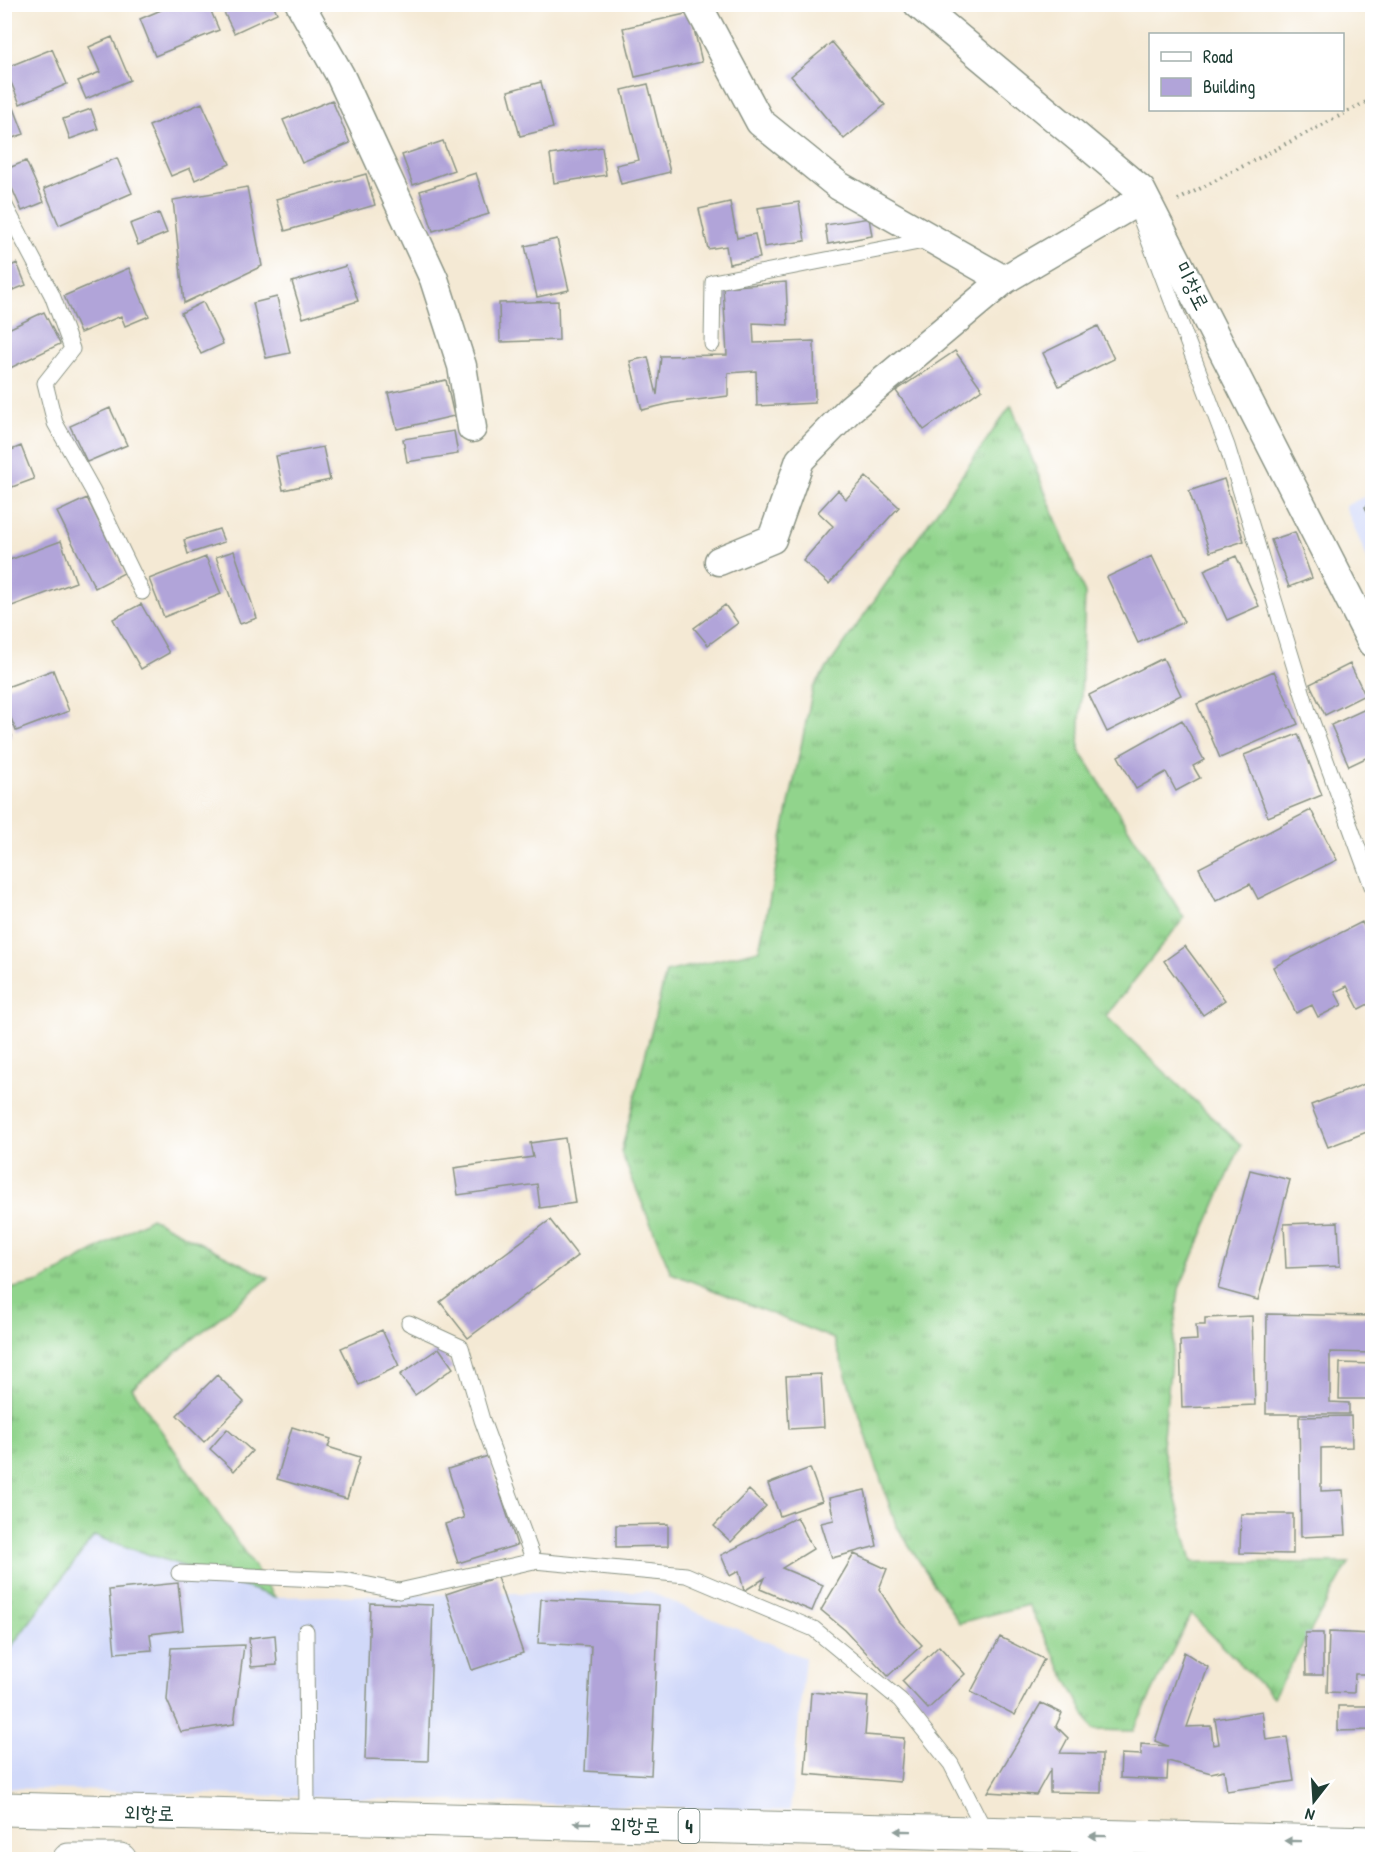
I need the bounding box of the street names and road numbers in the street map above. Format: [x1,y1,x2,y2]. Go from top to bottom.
street label: 미창로 [1168,257,1217,315]
street label: 외항로 [123,1798,175,1827]
road number: 4 [678,1809,700,1843]
street label: 외항로 [609,1810,661,1839]

